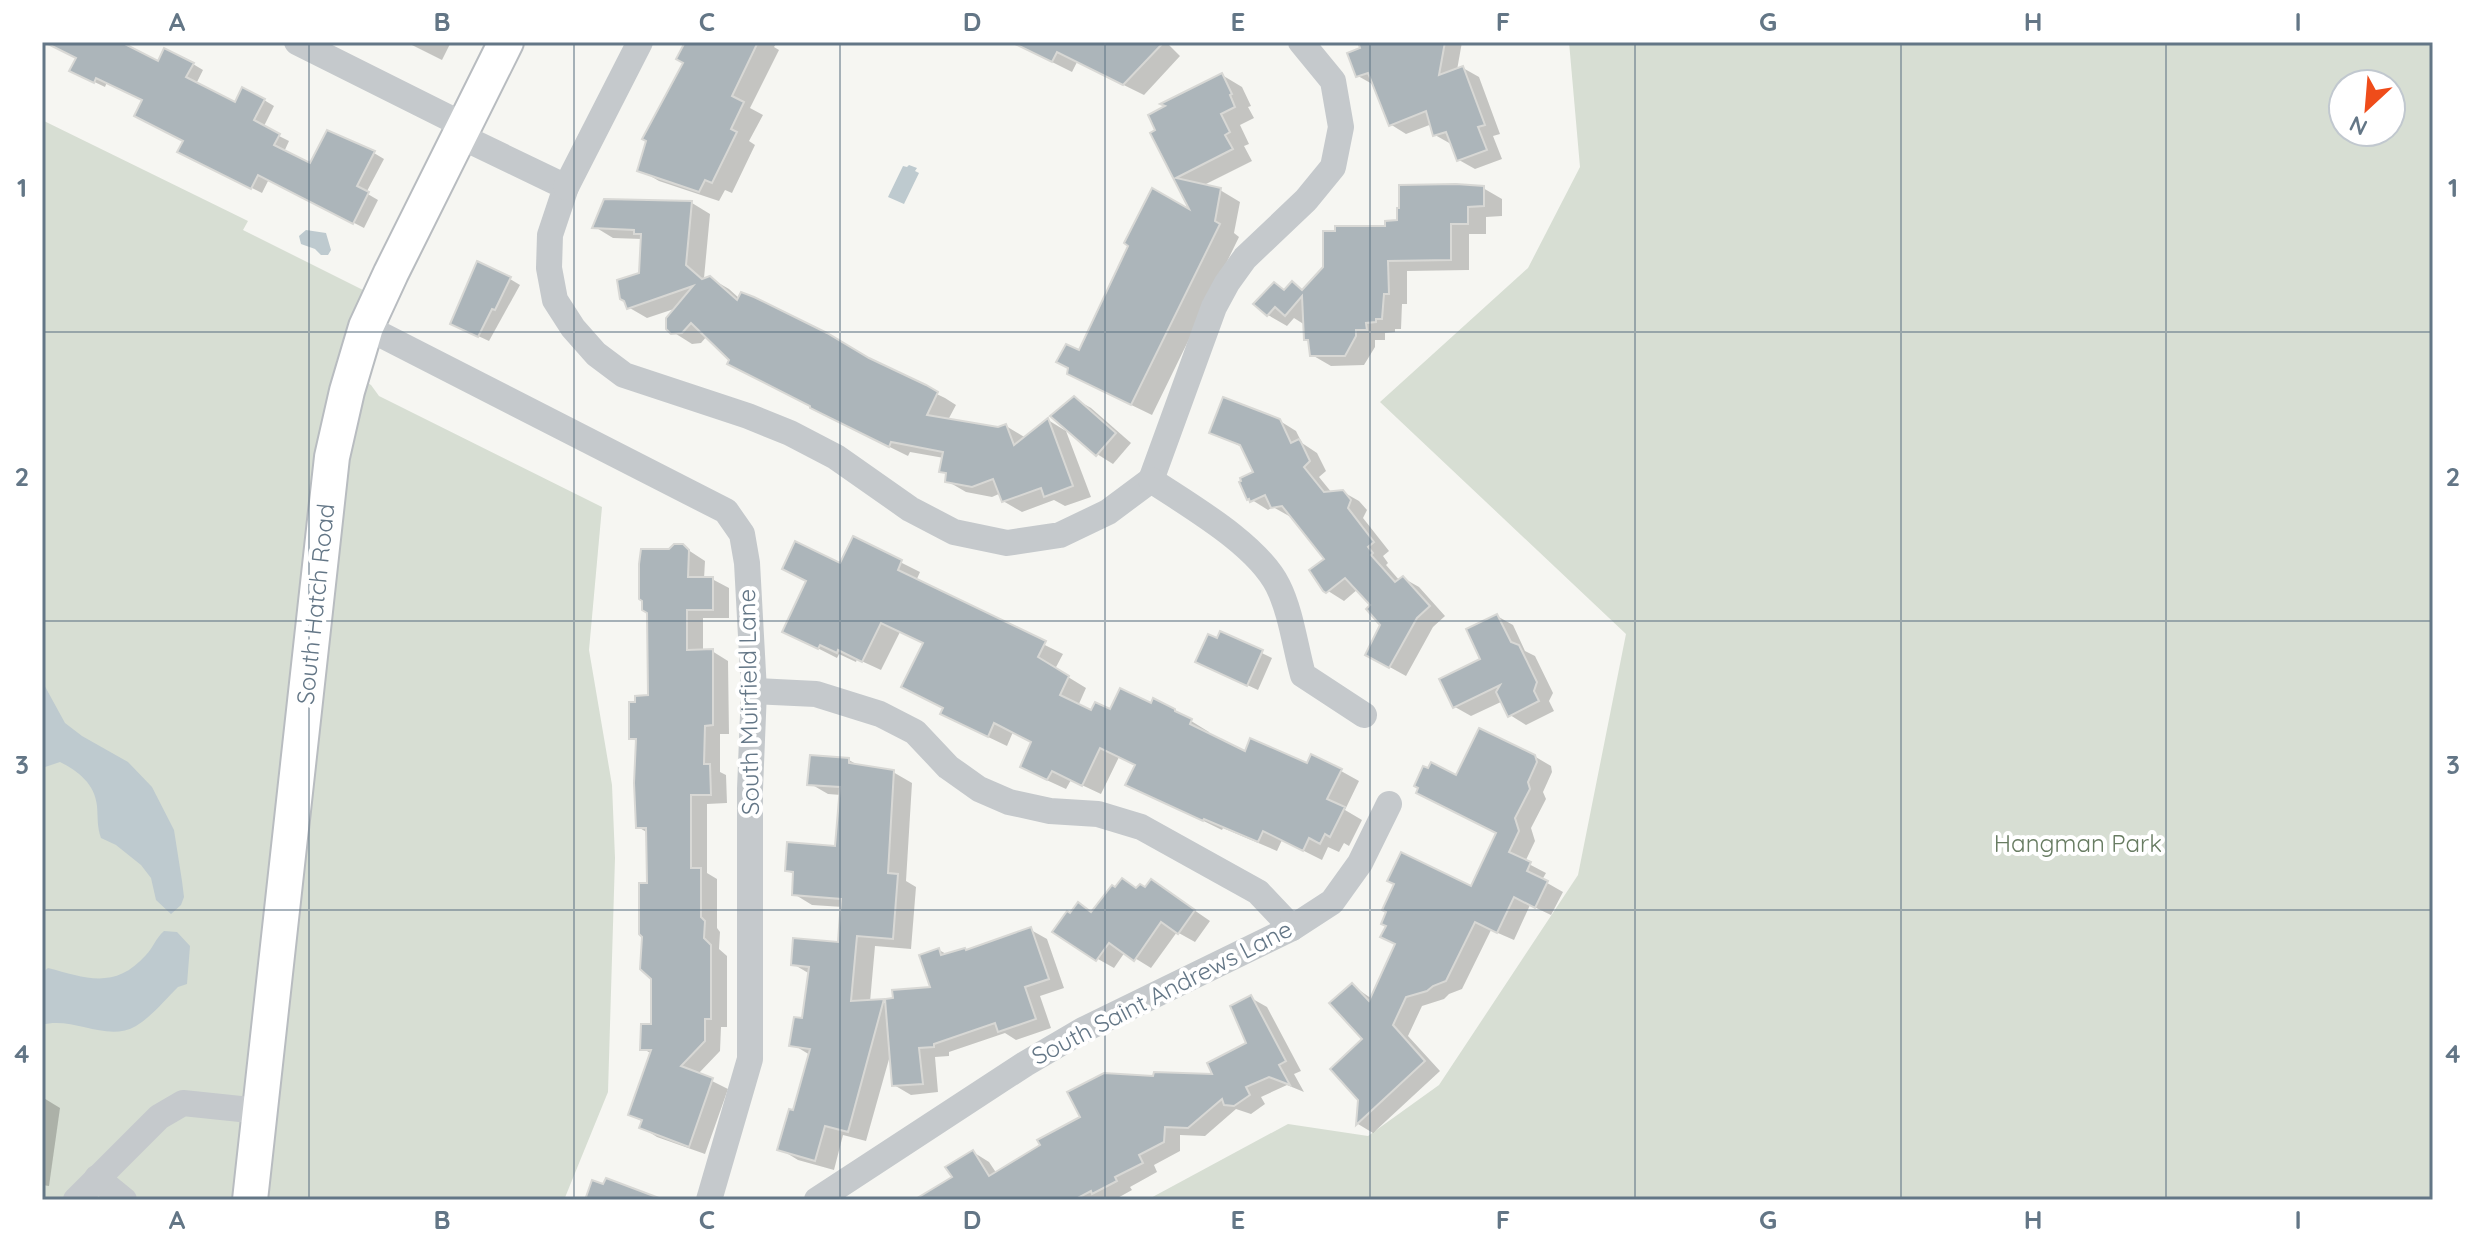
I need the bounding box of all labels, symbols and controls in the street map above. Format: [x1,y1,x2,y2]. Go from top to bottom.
text: A [169,5,186,38]
text: B [433,5,451,38]
text: C [699,5,715,38]
text: D [963,5,981,38]
text: E [1231,5,1245,38]
text: F [1496,5,1510,38]
text: G [1759,5,1777,38]
text: H [2024,5,2042,38]
text: I [2294,5,2302,38]
north arrow [2327,68,2407,148]
text: N [2345,110,2372,142]
text: 1 [17,171,27,204]
text: 1 [2448,171,2458,204]
text: 2 [15,460,29,493]
text: 2 [2446,460,2460,493]
street label: South Hatch Road [290,502,340,706]
street label: South Muirfield Lane [731,589,765,815]
text: 3 [15,748,29,781]
text: 3 [2446,748,2460,781]
park label: Hangman Park [1994,828,2162,858]
street label: South Saint Andrews Lane [1026,913,1297,1071]
text: 4 [14,1037,30,1070]
text: 4 [2445,1037,2461,1070]
text: A [169,1203,186,1236]
text: B [433,1203,451,1236]
text: C [699,1203,715,1236]
text: D [963,1203,981,1236]
text: E [1231,1203,1245,1236]
text: F [1496,1203,1510,1236]
text: G [1759,1203,1777,1236]
text: H [2024,1203,2042,1236]
text: I [2294,1203,2302,1236]

